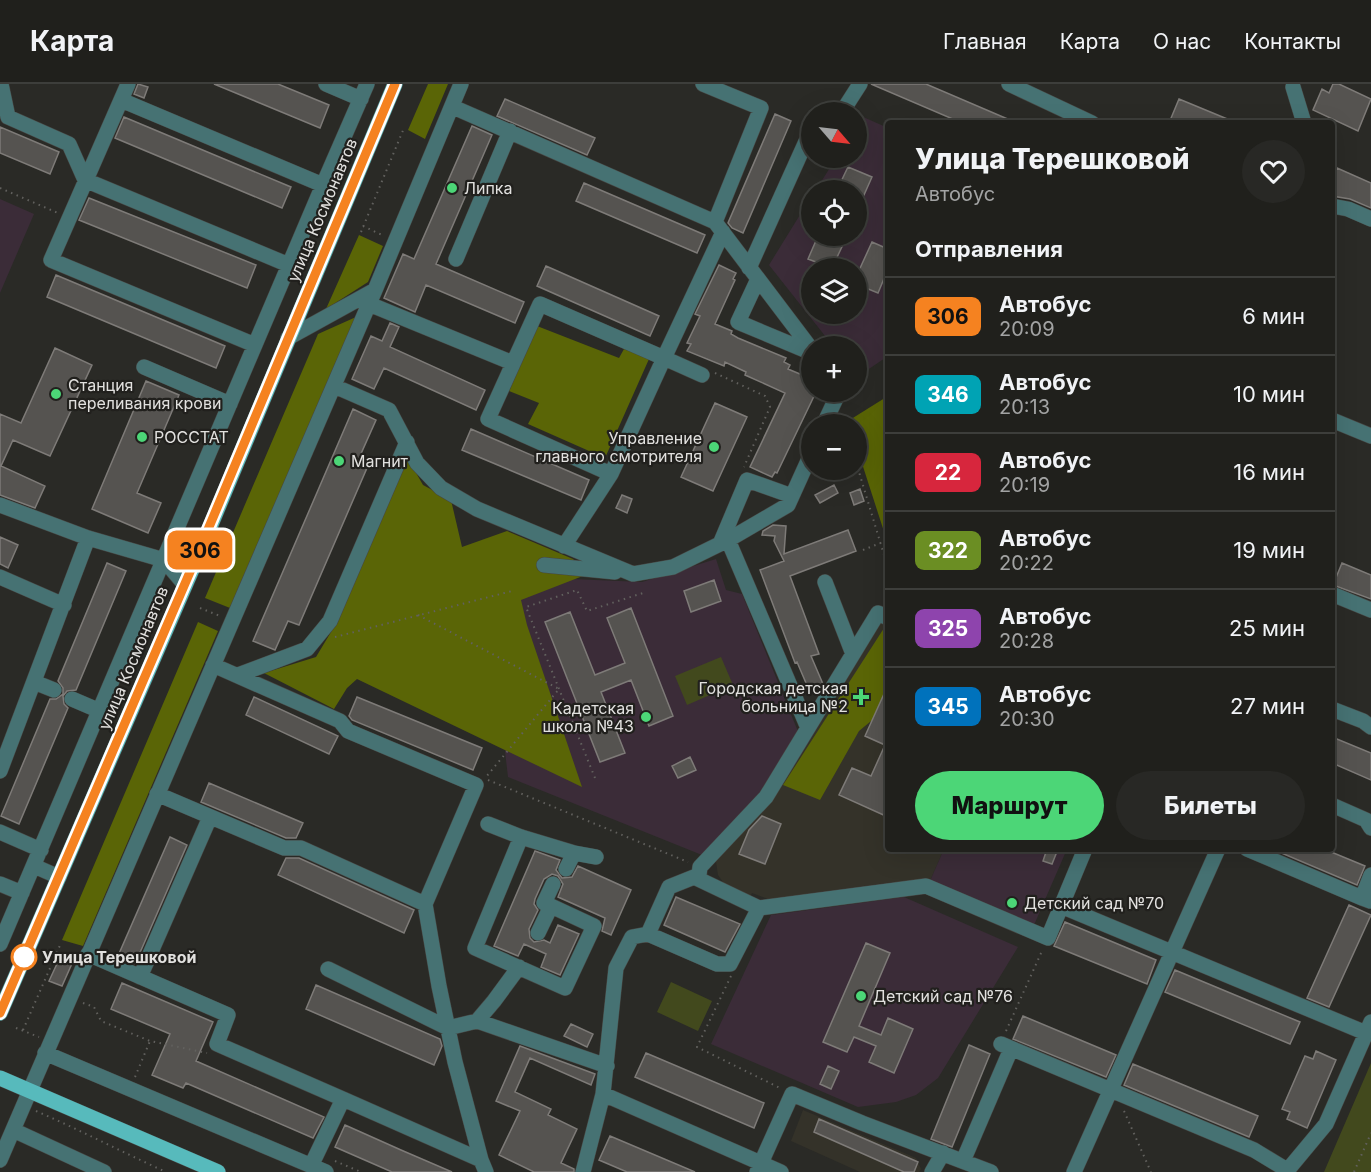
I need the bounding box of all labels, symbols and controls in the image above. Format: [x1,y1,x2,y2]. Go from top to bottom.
text: Карта [30,24,114,58]
text: Главная [943,29,1027,54]
text: Карта [1060,29,1120,54]
text: О нас [1153,29,1211,54]
text: Контакты [1244,29,1341,54]
north arrow [801,102,867,168]
map controls [801,102,867,480]
street label: улица Космонавтов [283,135,361,285]
button: heart [1242,140,1305,203]
text: Улица Терешковой [915,142,1190,176]
place label: Липка [464,178,513,198]
button: locate [801,180,867,246]
marker: Липка [445,181,459,195]
text: Автобус [915,182,995,206]
text: Отправления [915,236,1063,262]
button: layers [801,258,867,324]
text: Автобус [999,291,1092,317]
text: 6 мин [1242,303,1305,329]
text: 306 [927,304,969,329]
text: 20:09 [999,317,1055,341]
button: + [801,336,867,402]
text: Автобус [999,369,1092,395]
place label: Станция переливания крови [68,375,221,413]
text: 10 мин [1233,381,1305,407]
text: 346 [927,382,969,407]
marker: Станция переливания крови [49,387,63,401]
text: 20:13 [999,395,1050,419]
button: − [801,414,867,480]
place label: РОССТАТ [154,427,229,447]
place label: Управление главного смотрителя [535,428,702,466]
marker: РОССТАТ [135,430,149,444]
marker: Управление главного смотрителя [707,440,721,454]
text: Автобус [999,447,1092,473]
place label: Магнит [351,451,409,471]
marker: Магнит [332,454,346,468]
text: 16 мин [1233,459,1305,485]
text: 22 [935,460,961,485]
text: 20:19 [999,473,1050,497]
text: Автобус [999,525,1092,551]
line badge: 306 [166,530,234,570]
text: 19 мин [1233,537,1305,563]
text: 306 [179,538,221,563]
text: 322 [928,538,968,563]
text: 20:22 [999,551,1054,575]
street label: улица Космонавтов [94,583,172,733]
text: Автобус [999,603,1092,629]
text: 25 мин [1229,615,1305,641]
text: 325 [928,616,968,641]
text: 20:28 [999,629,1054,653]
place label: Городская детская больница №2 [699,678,848,716]
text: Автобус [999,681,1092,707]
marker: Городская детская больница №2 [852,688,870,706]
text: 27 мин [1230,693,1305,719]
text: 345 [927,694,969,719]
place label: Кадетская школа №43 [543,698,634,736]
text: 20:30 [999,707,1055,731]
marker: Кадетская школа №43 [639,710,653,724]
button: Маршрут [915,771,1104,840]
button: Билеты [1116,771,1305,840]
place label: Детский сад №70 [1024,893,1164,913]
marker: Детский сад №70 [1005,896,1019,910]
marker: Улица Терешковой [11,944,37,970]
place label: Улица Терешковой [42,947,196,967]
place label: Детский сад №76 [873,986,1013,1006]
marker: Детский сад №76 [854,989,868,1003]

